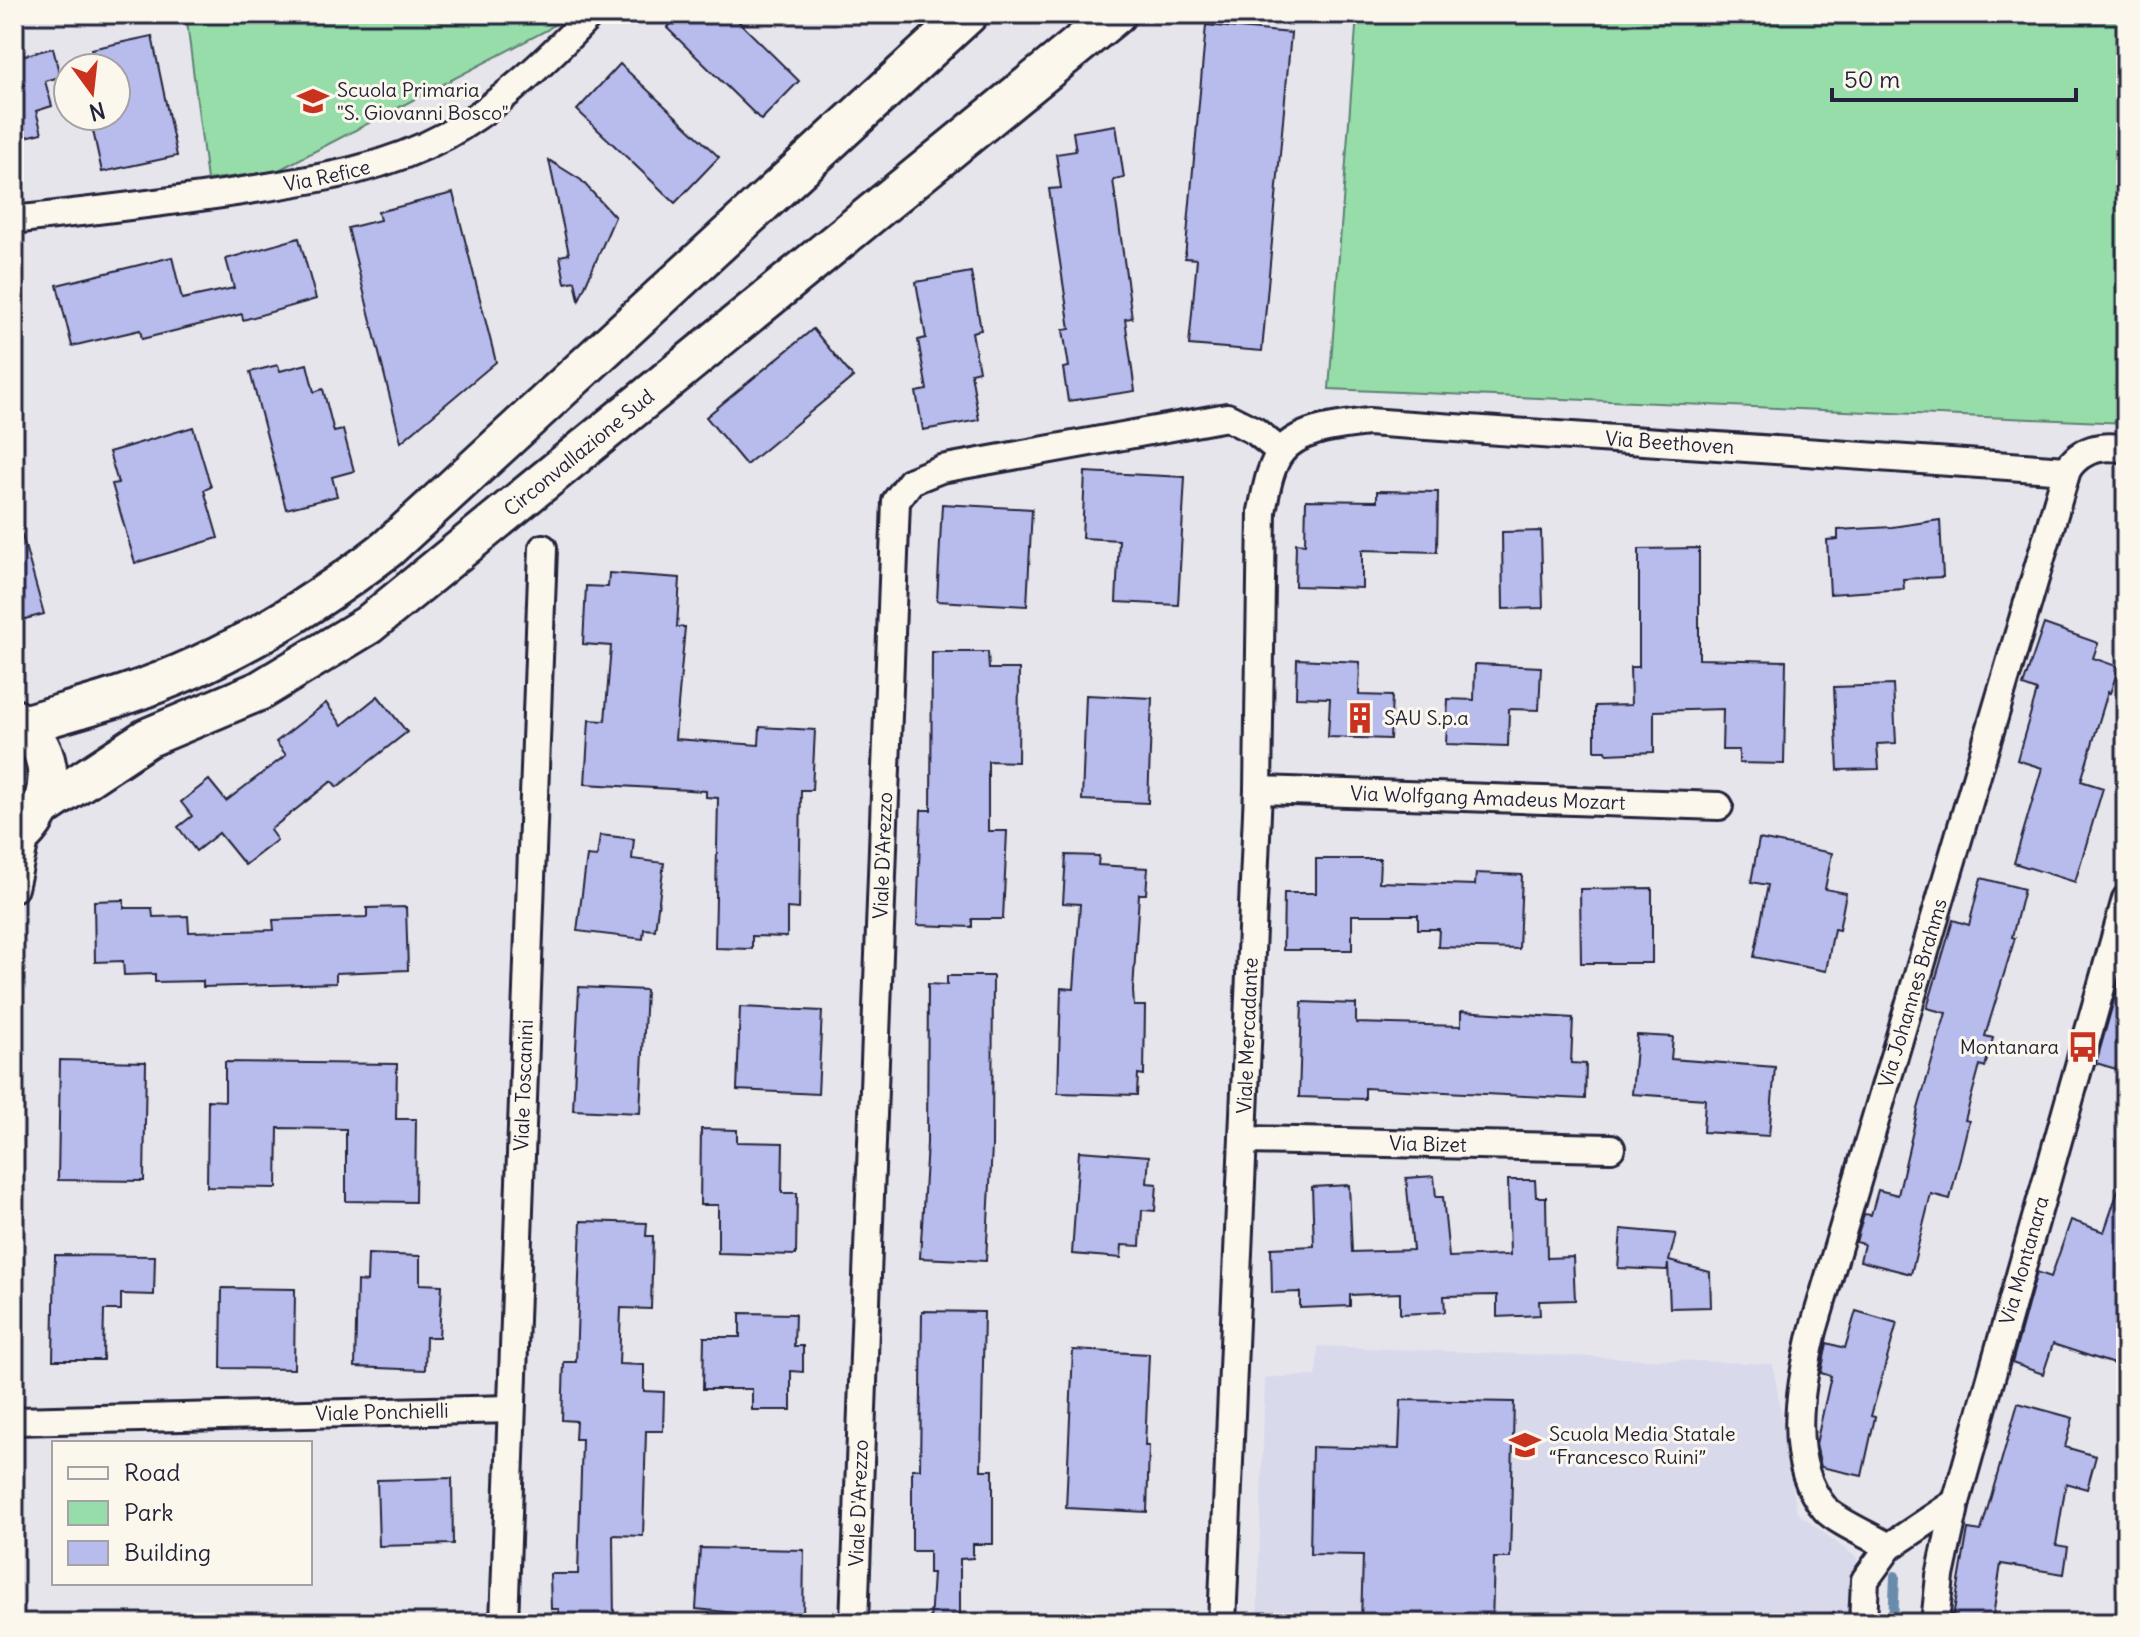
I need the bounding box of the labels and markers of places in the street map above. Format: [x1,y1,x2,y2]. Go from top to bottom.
place label: Scuola Primaria "S. Giovanni Bosco" [337,77,509,125]
school or university icon: Scuola Primaria "S. Giovanni Bosco" [296,84,330,118]
building icon: SAU S.p.a [1343,701,1377,735]
place label: SAU S.p.a [1384,705,1469,730]
bus stop icon: Montanara [2066,1030,2100,1064]
place label: Montanara [1960,1034,2059,1059]
place label: Scuola Media Statale “Francesco Ruini” [1549,1421,1735,1469]
school or university icon: Scuola Media Statale “Francesco Ruini” [1508,1428,1542,1462]

